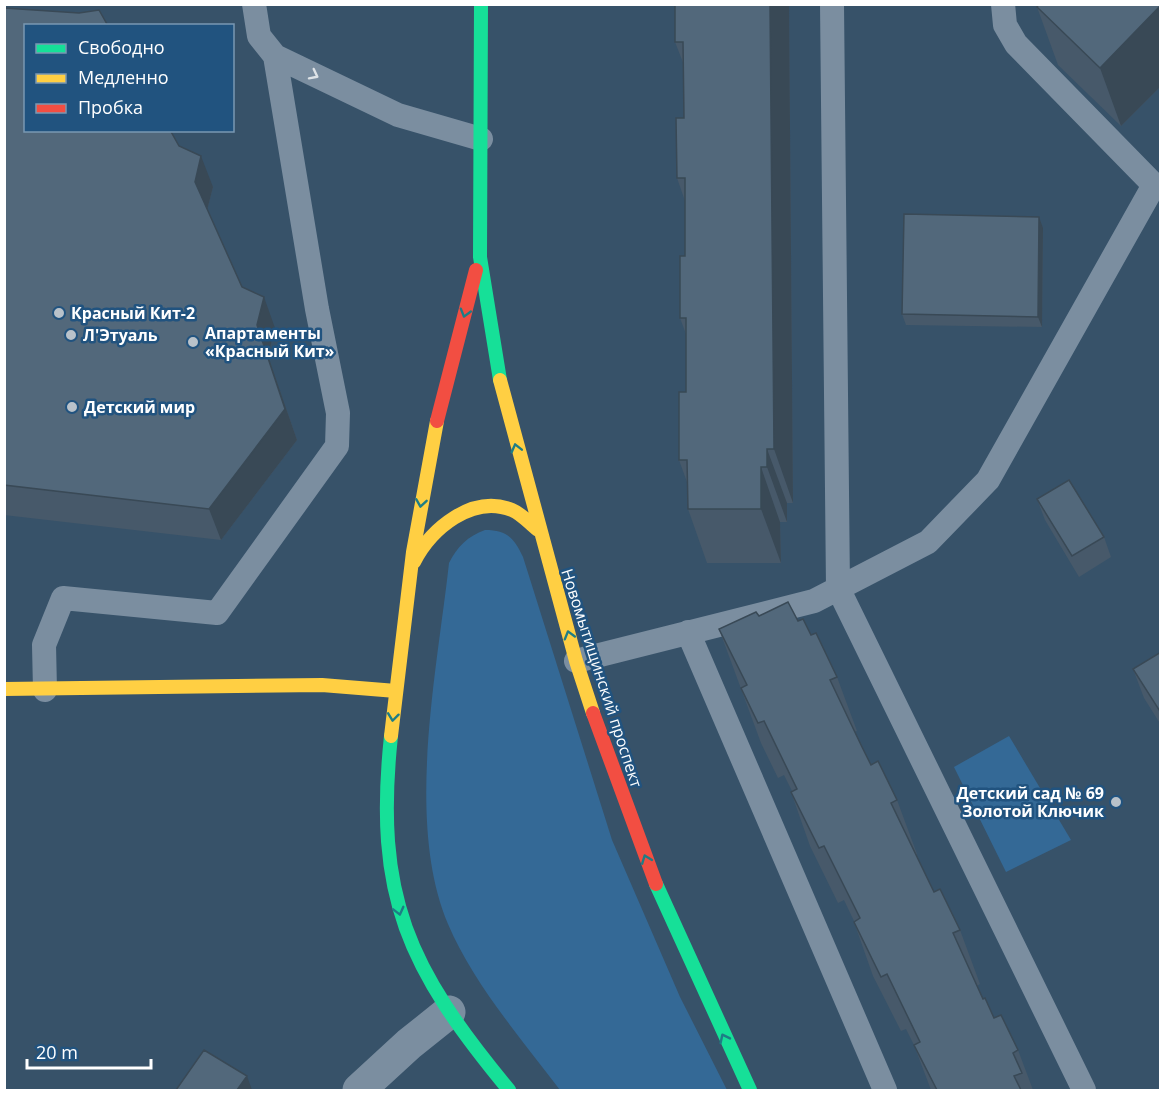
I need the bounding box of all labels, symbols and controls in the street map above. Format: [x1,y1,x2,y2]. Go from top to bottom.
legend [24,24,234,132]
text: Свободно [78,35,165,59]
text: Медленно [78,65,169,89]
one-way arrow [307,68,318,79]
text: Пробка [78,95,143,119]
place label: Красный Кит-2 [71,302,195,324]
marker: Красный Кит-2 [52,306,66,320]
one-way arrow [460,307,472,318]
place label: Апартаменты «Красный Кит» [205,322,335,362]
place label: Л'Этуаль [83,324,158,346]
marker: Л'Этуаль [64,328,78,342]
marker: Апартаменты «Красный Кит» [186,335,200,349]
place label: Детский мир [84,396,195,418]
marker: Детский мир [65,400,79,414]
one-way arrow [511,443,523,453]
one-way arrow [415,498,428,508]
street label: Новомытищинский проспект [556,566,648,791]
one-way arrow [564,630,576,641]
one-way arrow [387,713,399,722]
place label: Детский сад № 69 Золотой Ключик [957,782,1104,822]
marker: Детский сад № 69 Золотой Ключик [1109,795,1123,809]
one-way arrow [641,855,653,866]
one-way arrow [392,905,405,915]
scale bar [27,1032,152,1070]
one-way arrow [720,1034,731,1044]
text: 20 m [36,1040,78,1064]

